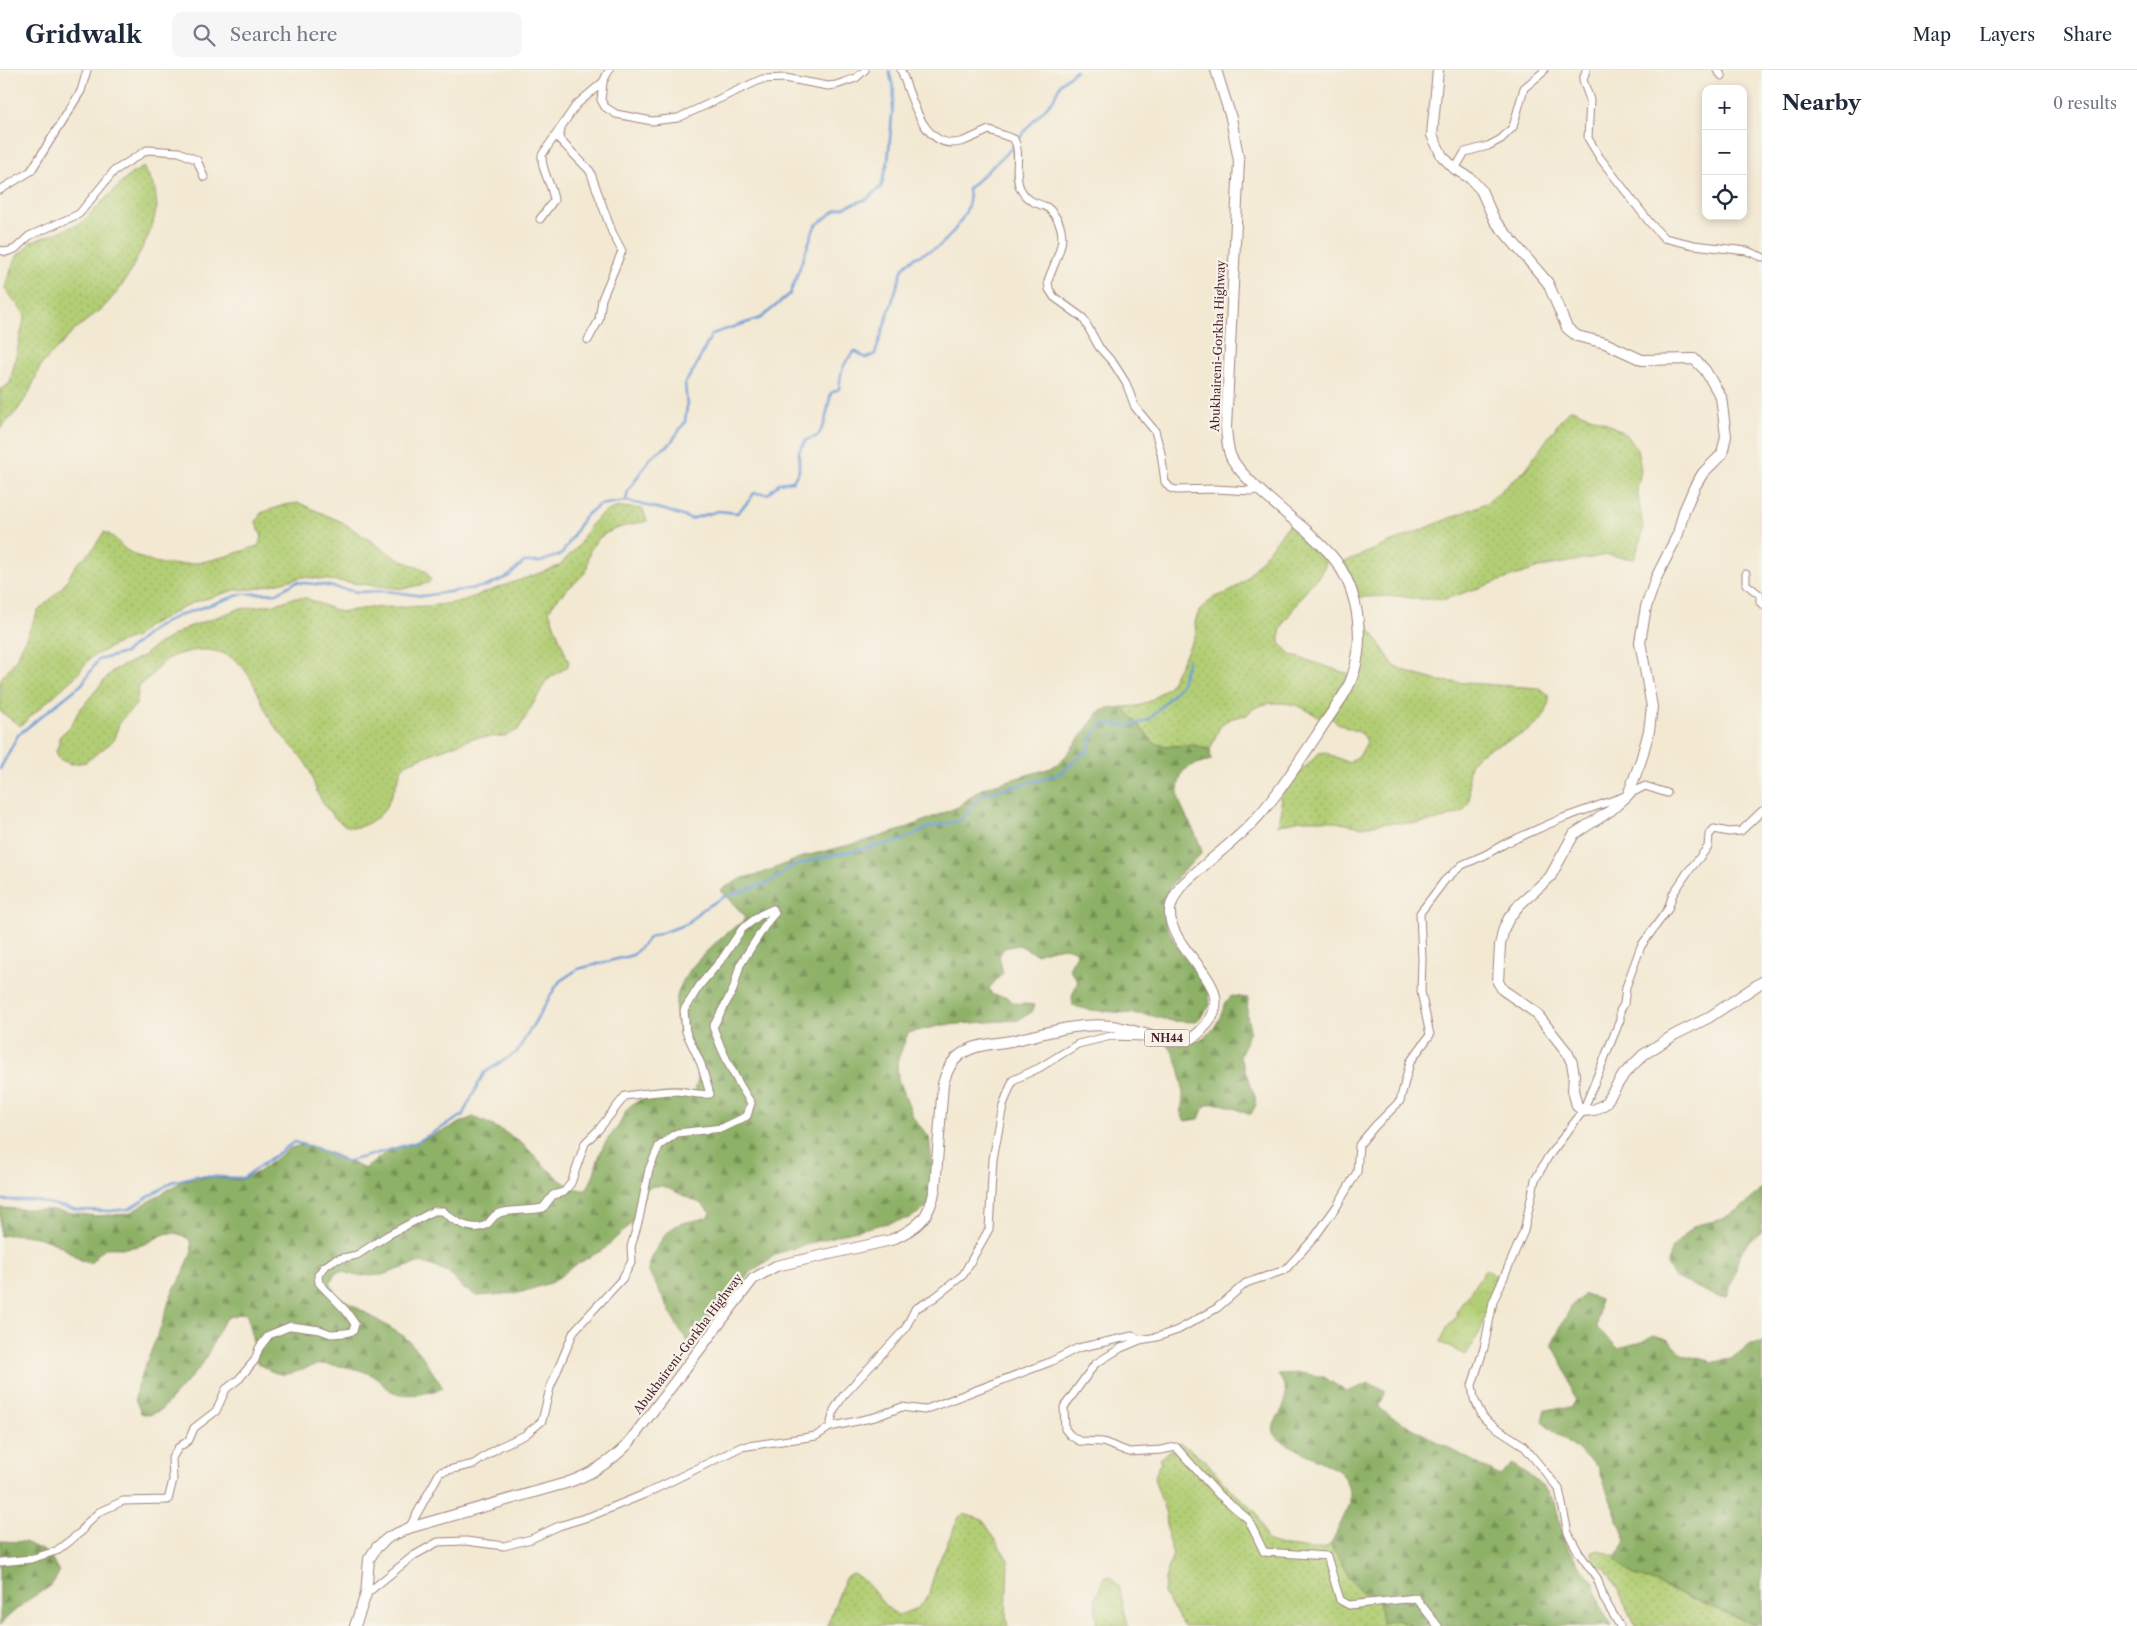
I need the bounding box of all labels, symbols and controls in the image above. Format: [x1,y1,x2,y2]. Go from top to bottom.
search box [172,12,522,57]
text: Gridwalk [25,20,142,49]
icon: search [190,21,218,49]
text: Search here [230,23,338,46]
text: Map [1913,24,1951,46]
text: Layers [1979,24,2035,46]
text: Share [2063,24,2112,46]
map controls [1702,85,1747,220]
button: + [1702,85,1747,130]
text: Nearby [1782,90,1861,115]
text: 0 results [2053,93,2117,113]
button: − [1702,130,1747,175]
button: locate [1702,175,1747,220]
street label: Abukhaireni-Gorkha Highway [1207,260,1228,433]
road number: NH44 [1144,1030,1190,1046]
street label: Abukhaireni-Gorkha Highway [629,1270,746,1418]

